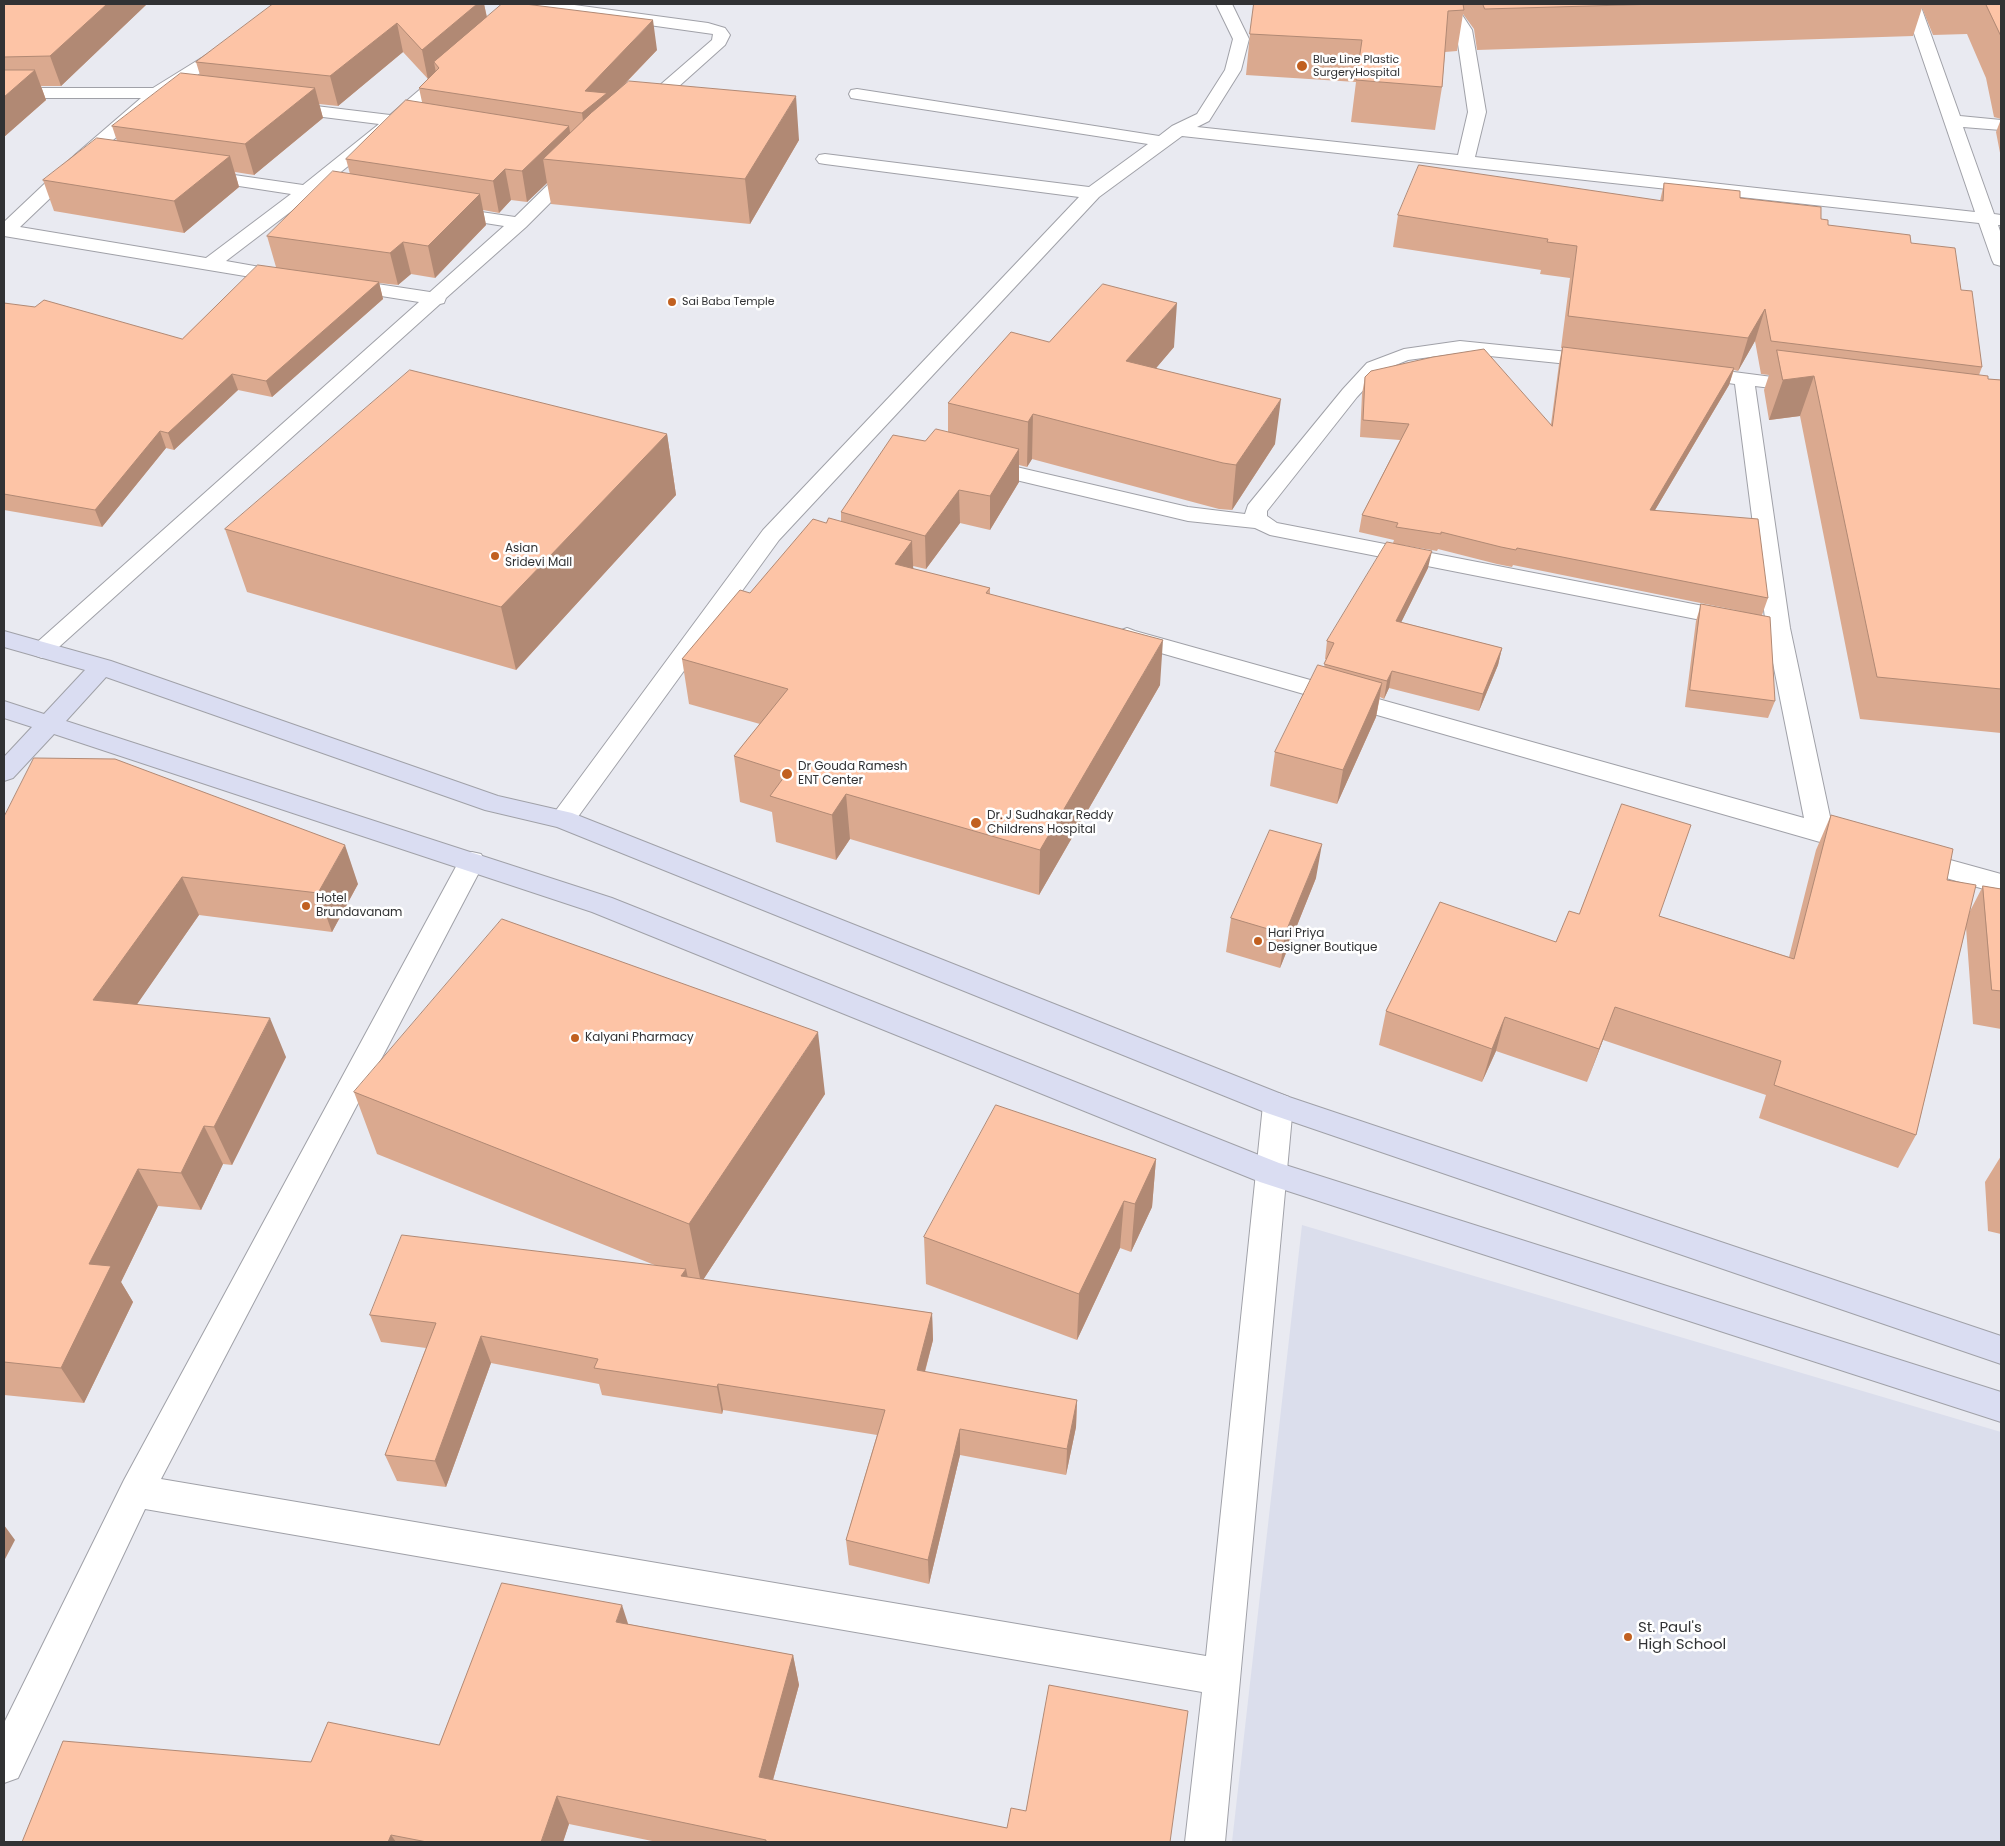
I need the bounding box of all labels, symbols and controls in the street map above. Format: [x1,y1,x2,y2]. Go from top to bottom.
place label: Blue Line Plastic SurgeryHospital [1313,53,1400,79]
marker: Blue Line Plastic SurgeryHospital [1295,59,1309,73]
place label: Sai Baba Temple [682,295,775,309]
marker: Sai Baba Temple [666,296,678,308]
place label: Asian Sridevi Mall [505,542,572,570]
marker: Asian Sridevi Mall [489,550,501,562]
place label: Dr Gouda Ramesh ENT Center [798,760,907,788]
marker: Dr Gouda Ramesh ENT Center [780,767,794,781]
place label: Dr. J Sudhakar Reddy Childrens Hospital [987,809,1114,837]
marker: Dr. J Sudhakar Reddy Childrens Hospital [969,816,983,830]
place label: Hotel Brundavanam [316,892,402,920]
marker: Hotel Brundavanam [300,900,312,912]
place label: Hari Priya Designer Boutique [1268,927,1377,955]
marker: Hari Priya Designer Boutique [1252,935,1264,947]
place label: Kalyani Pharmacy [585,1031,694,1045]
marker: Kalyani Pharmacy [569,1032,581,1044]
place label: St. Paul's High School [1638,1619,1726,1654]
marker: St. Paul's High School [1622,1631,1634,1643]

